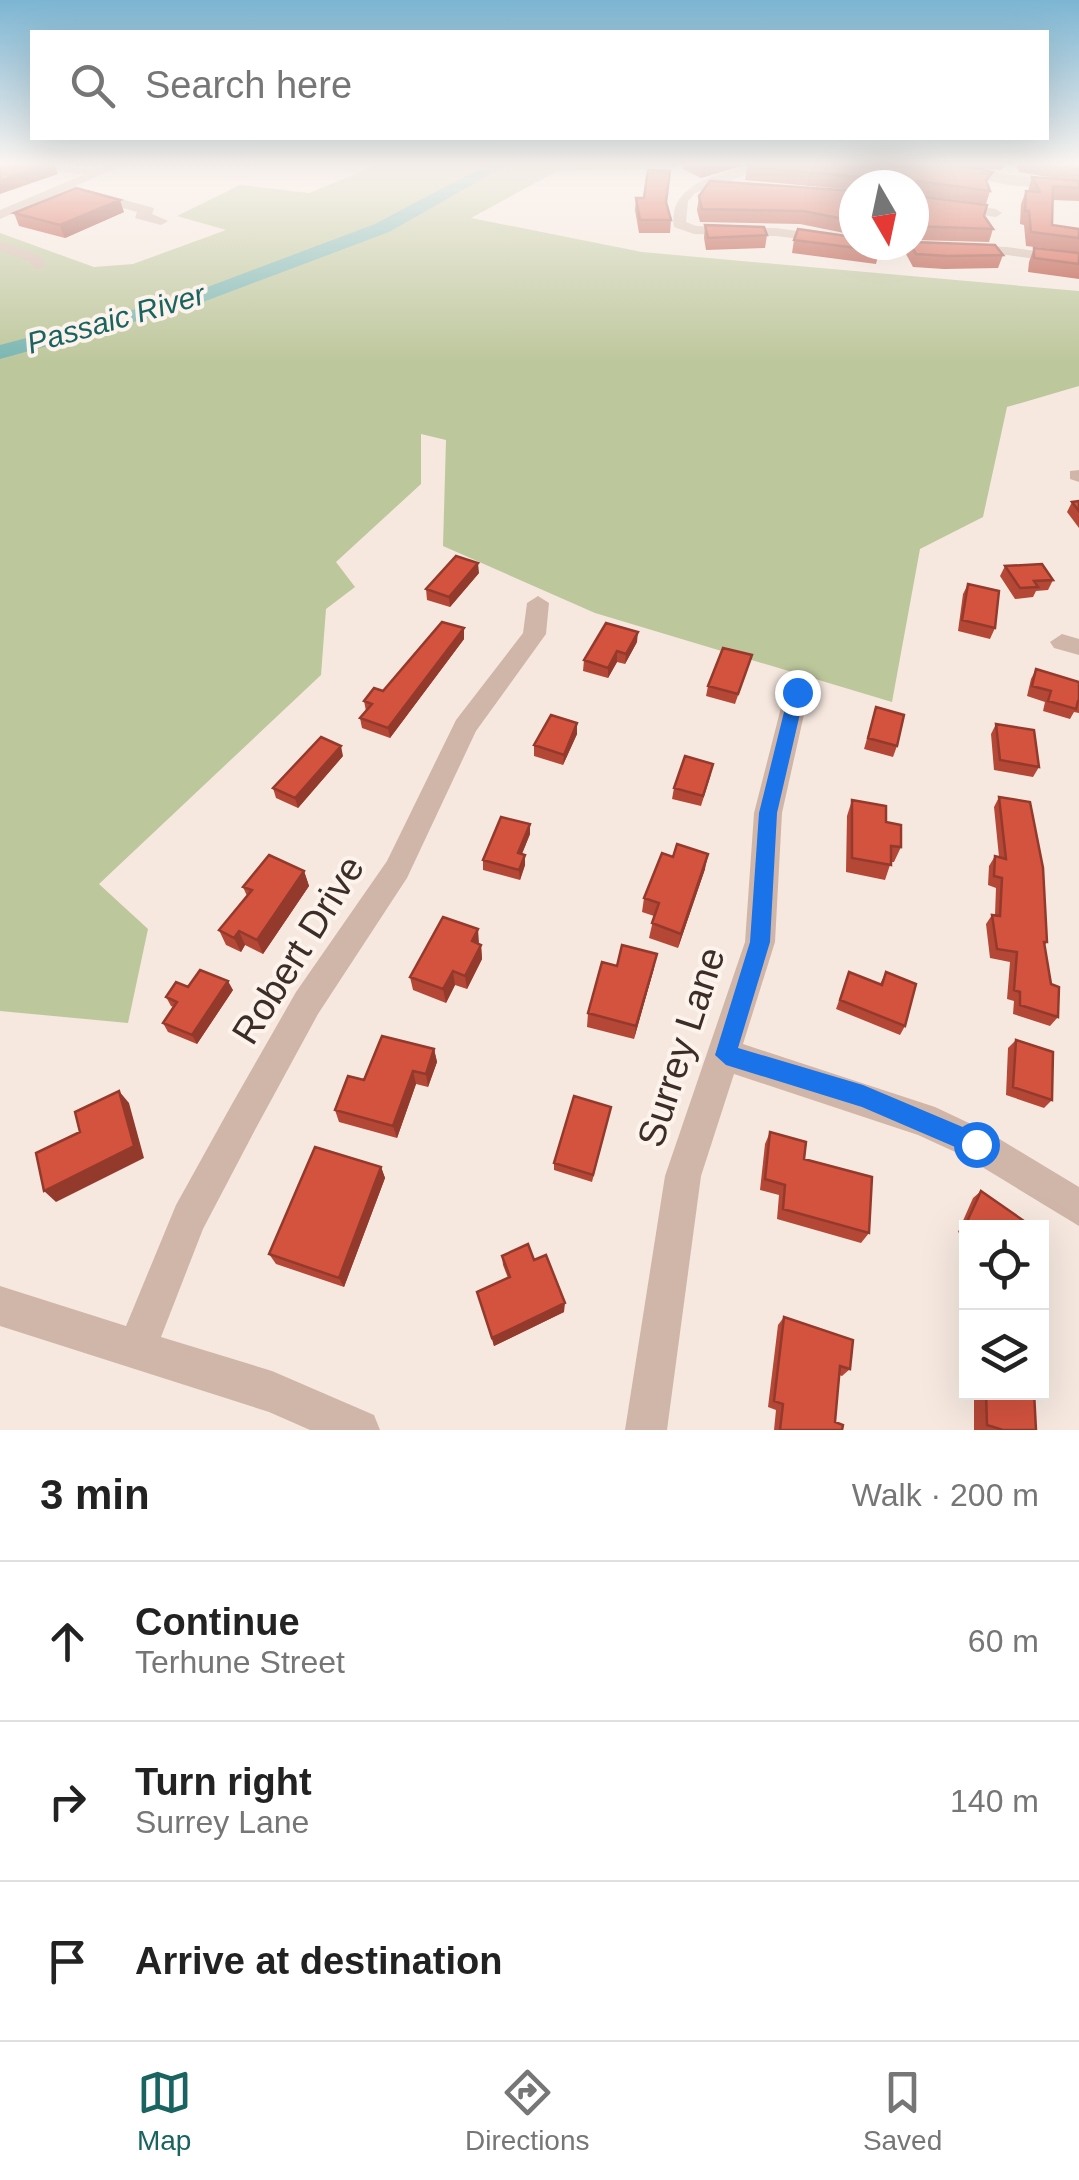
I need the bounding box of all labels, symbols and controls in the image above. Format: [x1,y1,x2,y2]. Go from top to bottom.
search box [30,30,1049,140]
icon: search [65,58,120,113]
text: Search here [145,64,352,106]
north arrow [839,170,929,260]
water label: Passaic River [23,277,210,360]
route end [775,670,821,716]
street label: Robert Drive [224,848,372,1052]
street label: Surrey Lane [629,942,733,1152]
route start [954,1122,1000,1168]
map controls [959,1220,1049,1400]
button: locate [959,1220,1049,1310]
button: layers [959,1310,1049,1400]
text: 3 min [40,1471,150,1518]
text: Walk · 200 m [852,1477,1039,1513]
text: Continue [135,1601,300,1643]
icon: ahead [40,1614,95,1669]
text: 60 m [968,1623,1039,1659]
text: Terhune Street [135,1644,345,1680]
text: Turn right [135,1761,312,1803]
icon: right [40,1774,95,1829]
text: 140 m [950,1783,1039,1819]
text: Surrey Lane [135,1804,309,1840]
icon: arrive [40,1934,95,1989]
text: Arrive at destination [135,1940,502,1982]
tab: Map [137,2065,192,2157]
tab: Directions [465,2065,590,2157]
tab: Saved [863,2065,942,2157]

